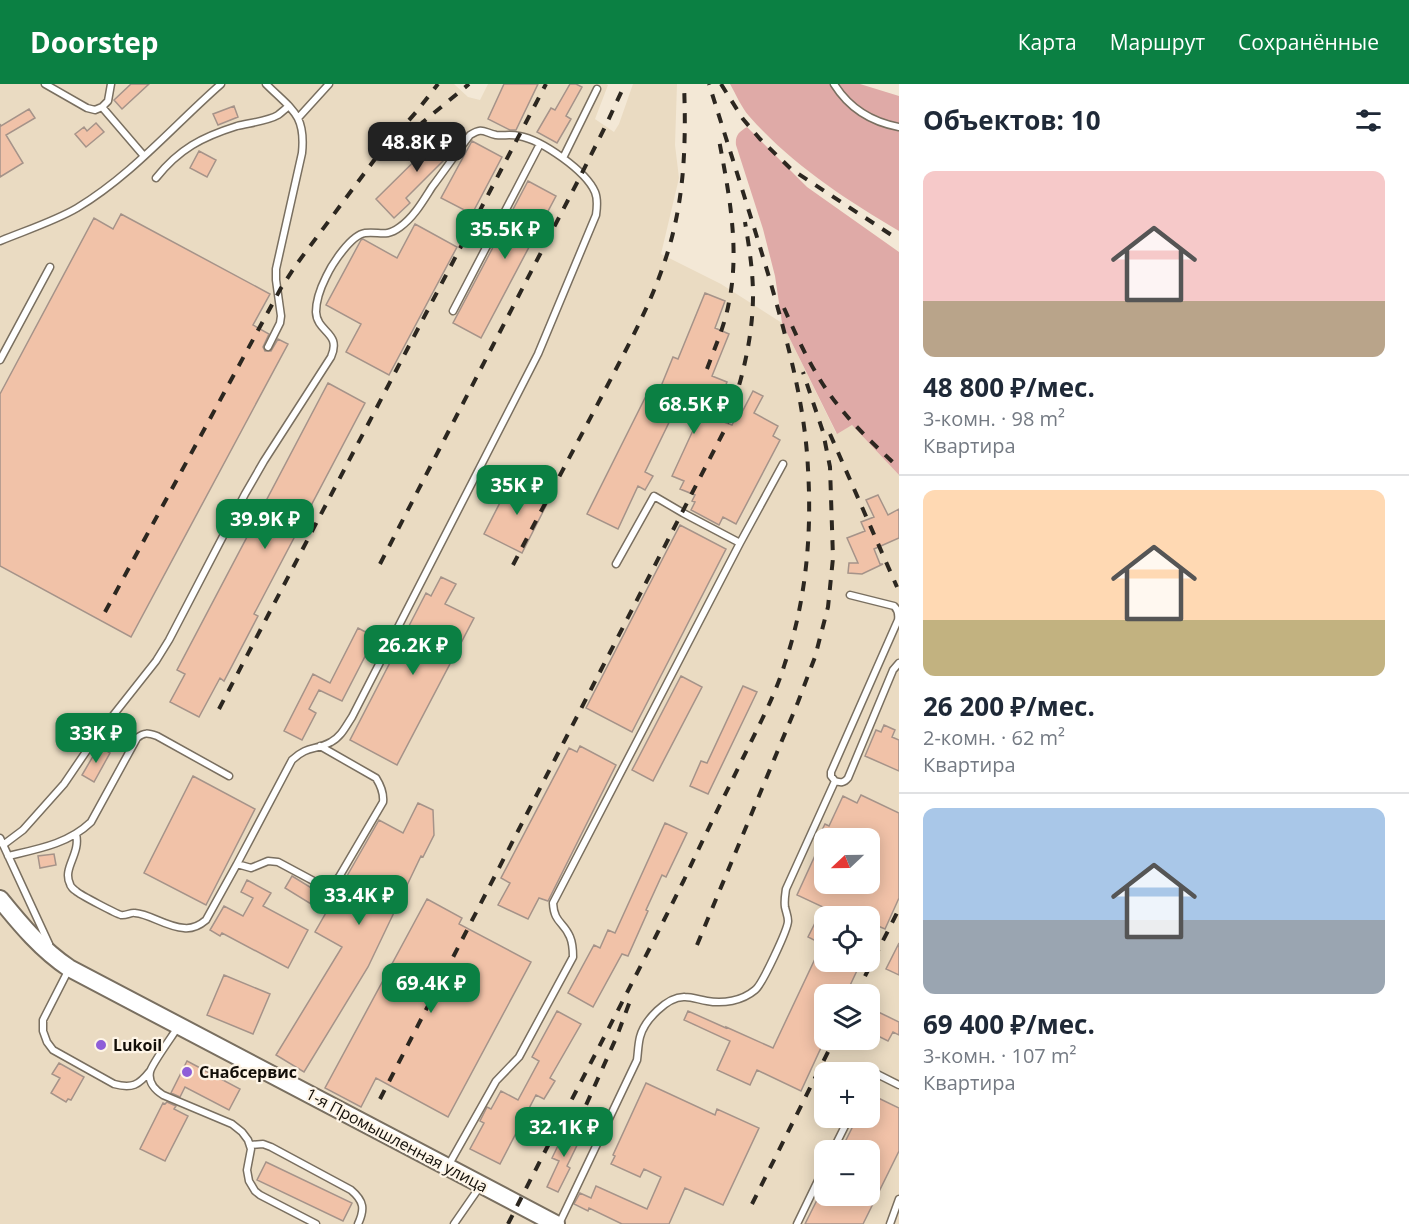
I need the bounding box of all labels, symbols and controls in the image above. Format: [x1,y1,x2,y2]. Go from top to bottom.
text: Doorstep [30,23,158,61]
text: Карта [1018,28,1077,56]
text: Маршрут [1110,28,1205,56]
text: Сохранённые [1238,28,1379,56]
text: Объектов: 10 [923,102,1101,138]
icon: filters [1352,104,1385,137]
pin: 48.8K ₽ [362,122,472,173]
text: 48.8K ₽ [382,128,452,155]
pin: 35.5K ₽ [450,209,560,260]
icon: home [1100,210,1208,318]
text: 35.5K ₽ [470,215,540,242]
text: 48 800 ₽/мес. [923,369,1095,405]
pin: 68.5K ₽ [639,384,749,435]
text: 68.5K ₽ [659,390,729,417]
text: 3-комн. · 98 m² [923,405,1065,432]
text: Квартира [923,432,1016,459]
pin: 35K ₽ [475,465,559,516]
text: 35K ₽ [491,471,544,498]
pin: 39.9K ₽ [210,499,320,550]
text: 39.9K ₽ [230,505,300,532]
icon: home [1100,529,1208,637]
pin: 26.2K ₽ [358,625,468,676]
text: 26.2K ₽ [378,631,448,658]
text: 26 200 ₽/мес. [923,688,1095,724]
pin: 33K ₽ [54,713,138,764]
text: 33K ₽ [70,719,123,746]
text: 2-комн. · 62 m² [923,724,1065,751]
text: Квартира [923,751,1016,778]
north arrow [814,828,880,894]
map controls [814,828,880,1206]
icon: home [1100,847,1208,955]
pin: 33.4K ₽ [304,875,414,926]
text: 33.4K ₽ [324,881,394,908]
button: locate [814,906,880,972]
pin: 69.4K ₽ [376,963,486,1014]
text: 69.4K ₽ [396,969,466,996]
button: layers [814,984,880,1050]
text: 69 400 ₽/мес. [923,1006,1095,1042]
place label: Lukoil [113,1034,162,1056]
marker: Lukoil [94,1038,108,1052]
text: 3-комн. · 107 m² [923,1042,1076,1069]
place label: Снабсервис [199,1061,297,1083]
button: + [814,1062,880,1128]
marker: Снабсервис [180,1065,194,1079]
text: Квартира [923,1069,1016,1096]
street label: 1-я Промышленная улица [302,1083,492,1197]
pin: 32.1K ₽ [509,1107,619,1158]
text: 32.1K ₽ [529,1113,599,1140]
button: − [814,1140,880,1206]

